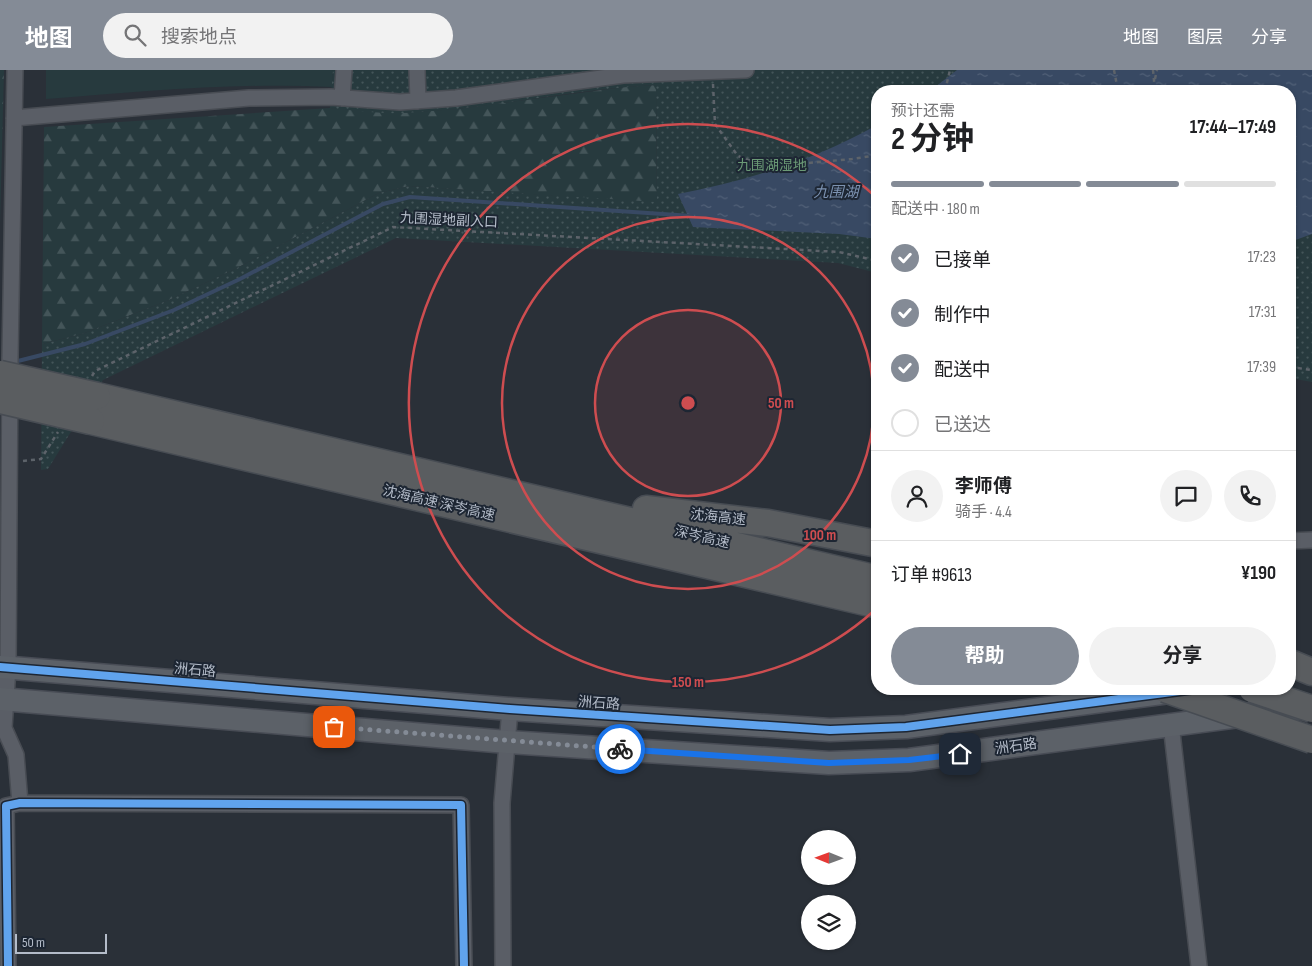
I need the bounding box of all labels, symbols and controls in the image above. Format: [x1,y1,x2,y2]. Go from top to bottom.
search box [103,13,453,58]
icon: search [121,21,149,49]
text: 地图 [25,24,73,53]
text: 搜索地点 [161,26,237,49]
text: 地图 [1123,27,1159,48]
text: 图层 [1187,27,1223,48]
text: 分享 [1251,27,1287,48]
text: 预计还需 [891,102,955,121]
text: 17:44–17:49 [1190,116,1276,139]
text: 2 分钟 [891,120,974,159]
park label: 九围湖湿地 [737,157,807,174]
water label: 九围湖 [813,183,860,202]
text: 配送中 · 180 m [891,200,980,219]
street label: 九围湿地副入口 [400,209,498,231]
icon: check [891,244,919,272]
text: 17:23 [1248,248,1276,267]
text: 已接单 [934,249,991,272]
icon: check [891,299,919,327]
text: 17:31 [1249,303,1276,322]
text: 制作中 [934,304,991,327]
icon: check [891,354,919,382]
text: 17:39 [1247,358,1276,377]
text: 配送中 [934,359,991,382]
centre of rings [679,394,697,412]
text: 50 m [768,394,794,413]
text: 已送达 [934,414,991,437]
button: person [891,470,943,522]
button: chat [1160,470,1212,522]
button: phone [1224,470,1276,522]
text: 李师傅 [955,475,1012,498]
street label: 沈海高速 深岑高速 [381,482,497,524]
text: 骑手 · 4.4 [955,503,1012,522]
street label: 沈海高速 [689,506,747,528]
street label: 深岑高速 [673,522,731,552]
text: 100 m [804,526,836,545]
text: ¥190 [1241,562,1276,585]
text: 订单 #9613 [891,564,972,587]
button: 帮助 [891,627,1079,685]
button: 分享 [1089,627,1276,685]
street label: 洲石路 [173,660,217,680]
text: 150 m [672,673,704,692]
street label: 洲石路 [577,693,621,713]
pin [313,706,355,748]
icon: bag [320,713,348,741]
courier [595,724,645,774]
pin [939,733,981,775]
icon: bike [606,735,634,763]
street label: 洲石路 [994,735,1038,757]
icon: home [946,740,974,768]
north arrow [801,830,856,885]
map controls [801,830,856,950]
button: layers [801,895,856,950]
scale bar [15,931,108,954]
text: 50 m [22,934,45,951]

